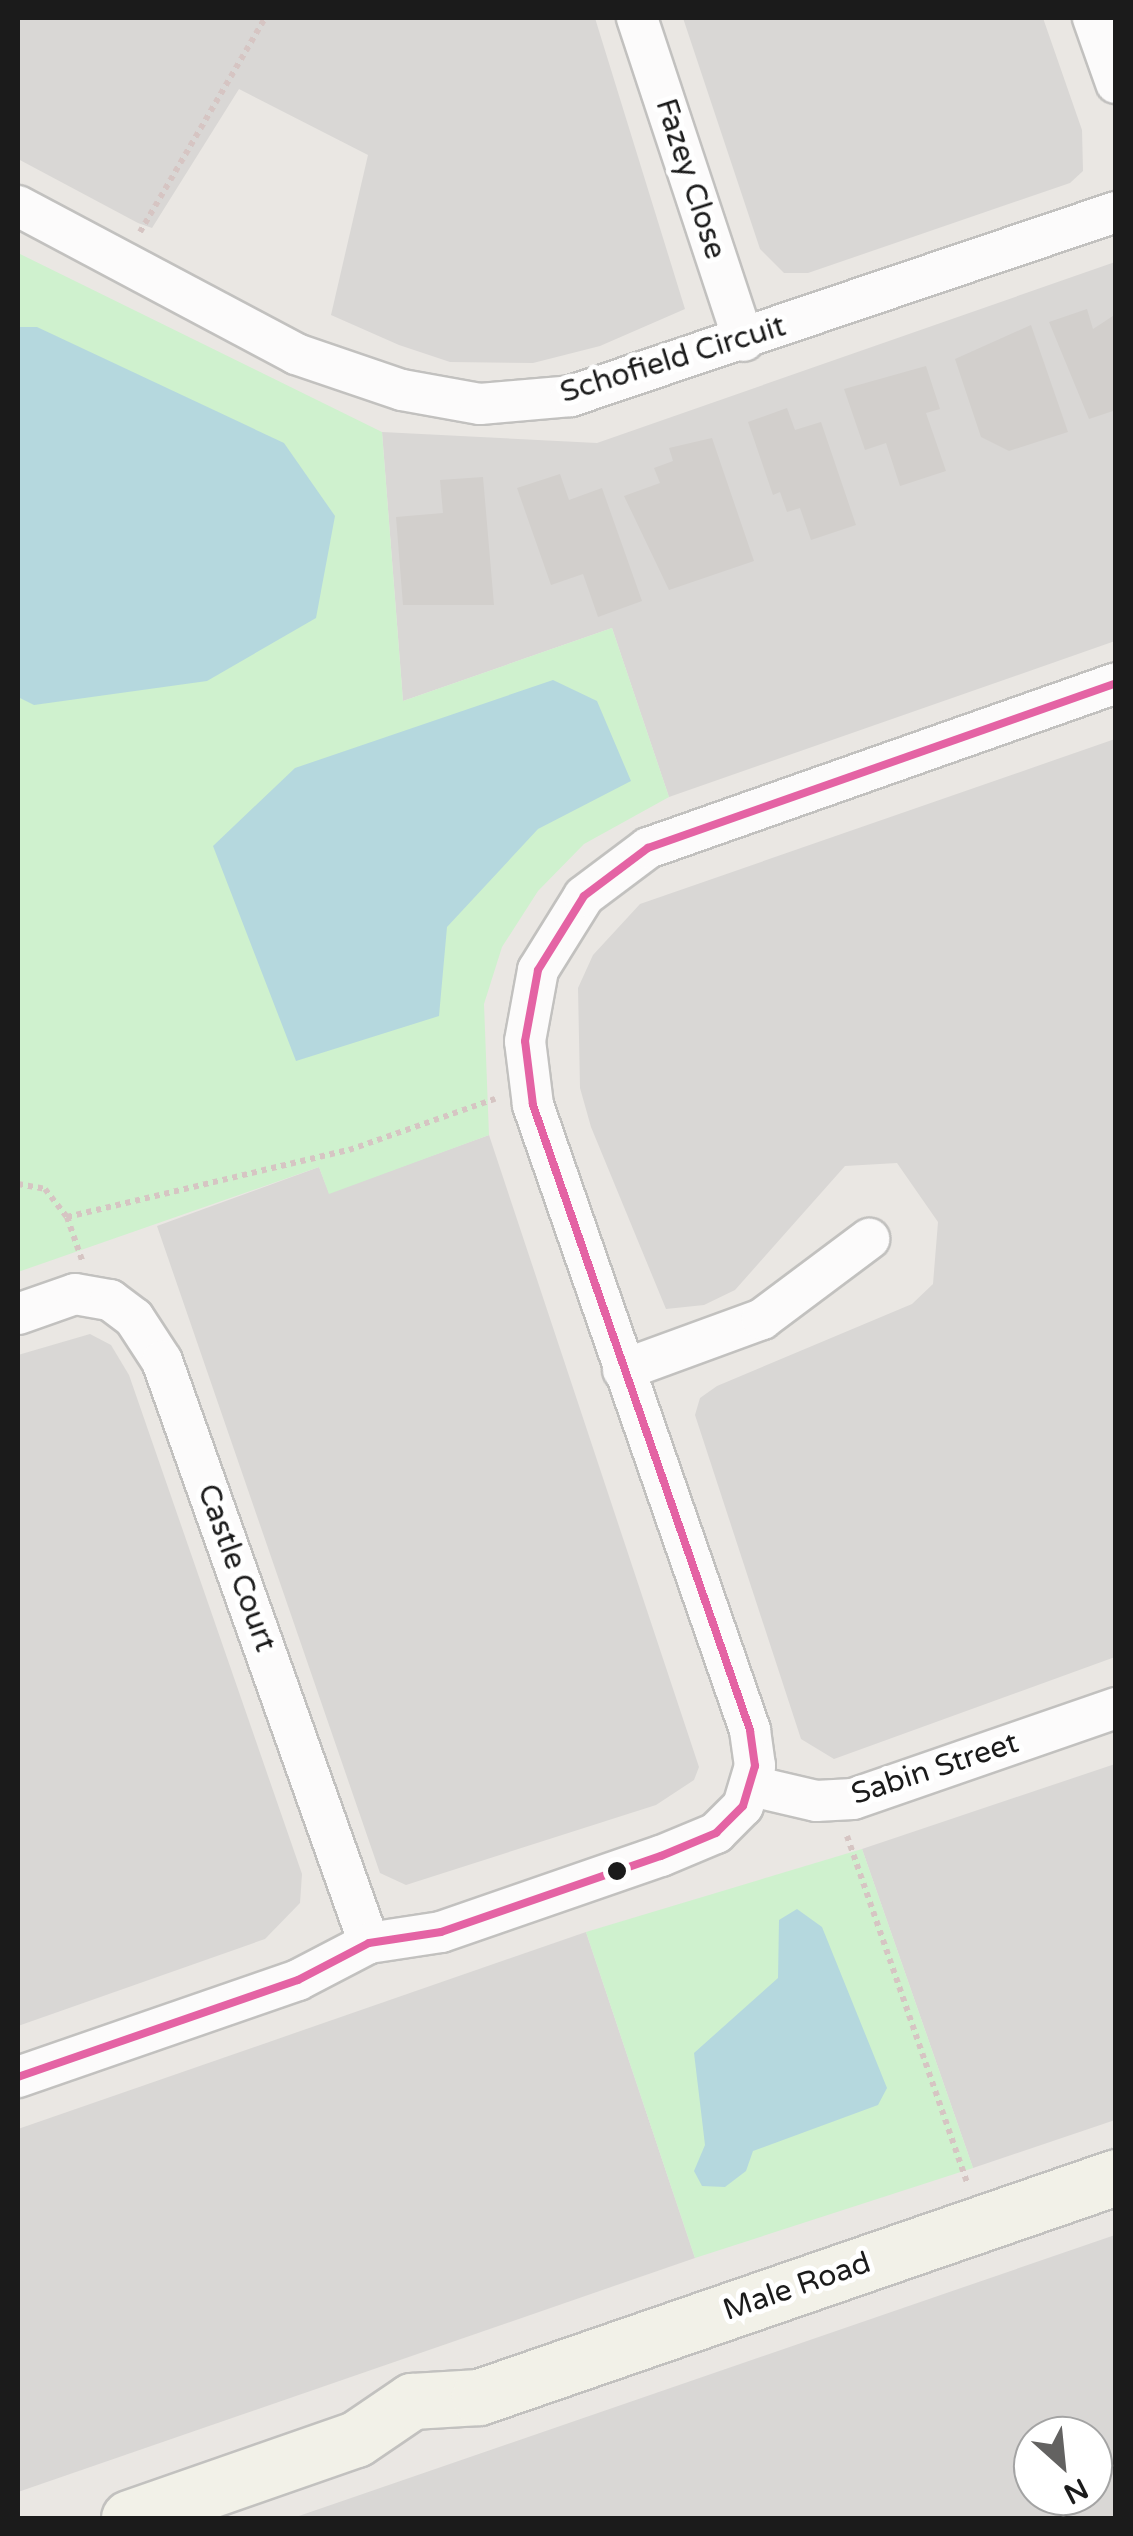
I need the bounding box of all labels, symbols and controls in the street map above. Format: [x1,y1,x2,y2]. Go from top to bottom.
street label: Fazey Close [647,94,733,264]
street label: Schofield Circuit [556,309,790,411]
street label: Castle Court [189,1479,283,1657]
street label: Sabin Street [847,1725,1023,1813]
unlabelled marker [607,1861,627,1881]
street label: Male Road [719,2245,875,2329]
north arrow [1013,2416,1113,2516]
text: N [1058,2471,1093,2511]

